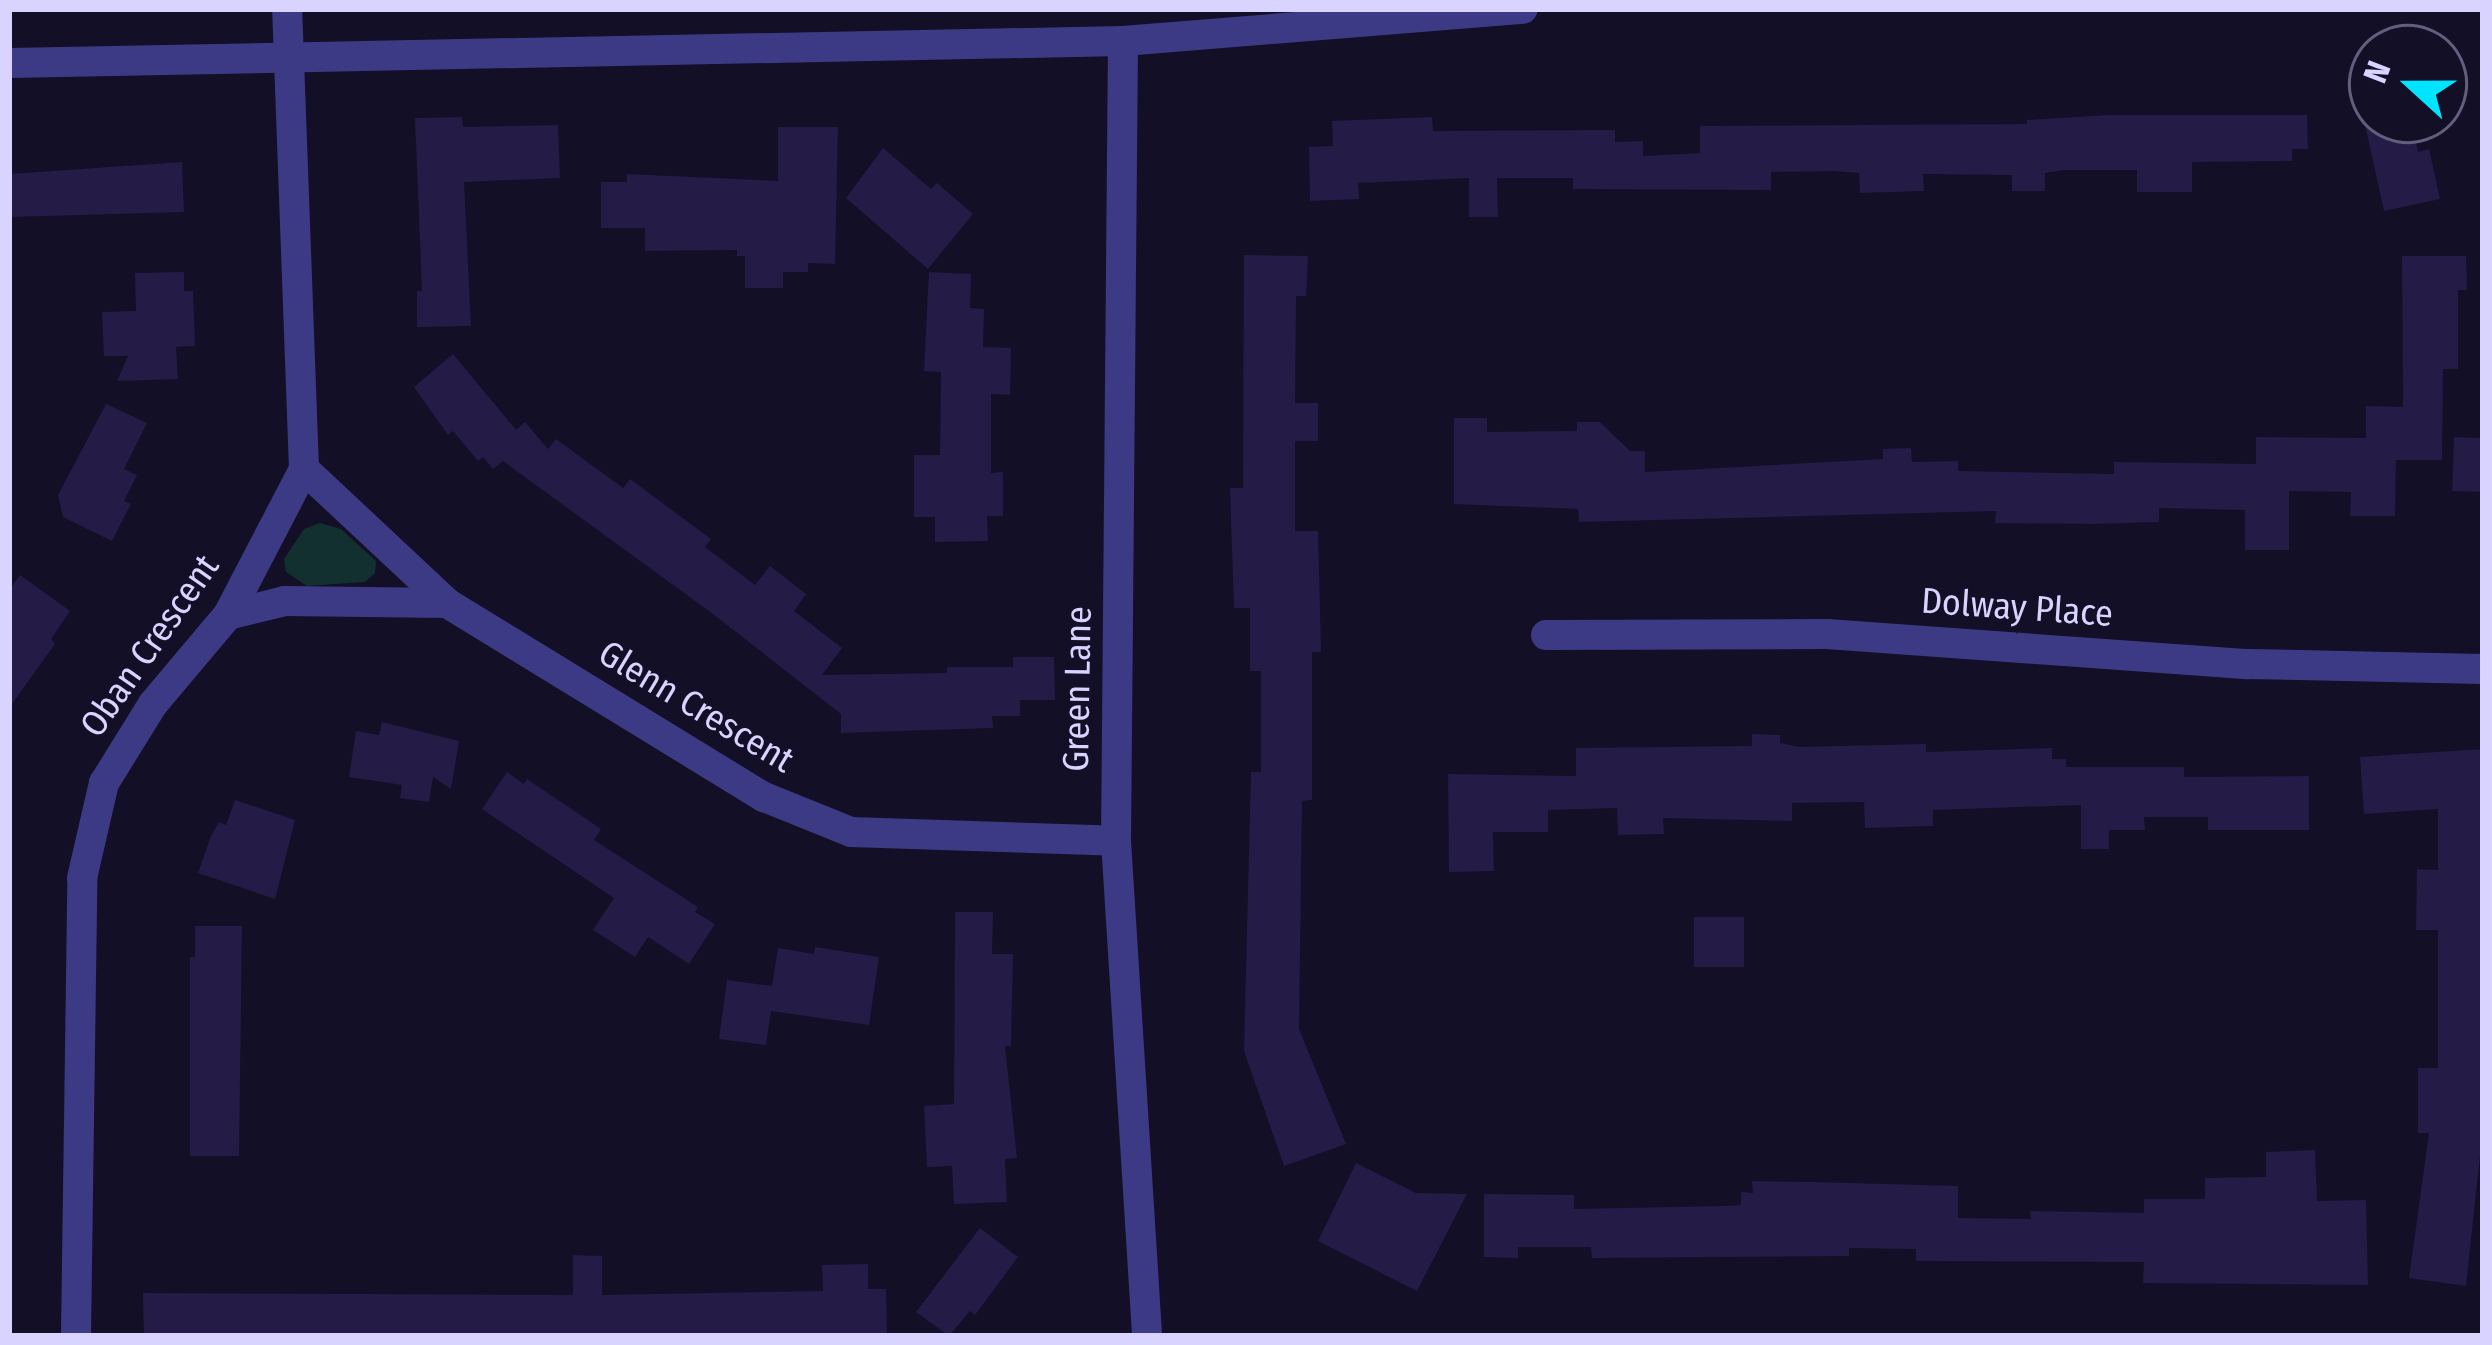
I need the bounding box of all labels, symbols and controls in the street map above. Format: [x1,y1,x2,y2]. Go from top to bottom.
north arrow [2348,24,2468,144]
text: N [2355,56,2399,89]
street label: Oban Crescent [71,547,229,745]
street label: Dolway Place [1920,580,2114,636]
street label: Green Lane [1055,606,1101,772]
street label: Glenn Crescent [591,632,801,782]

